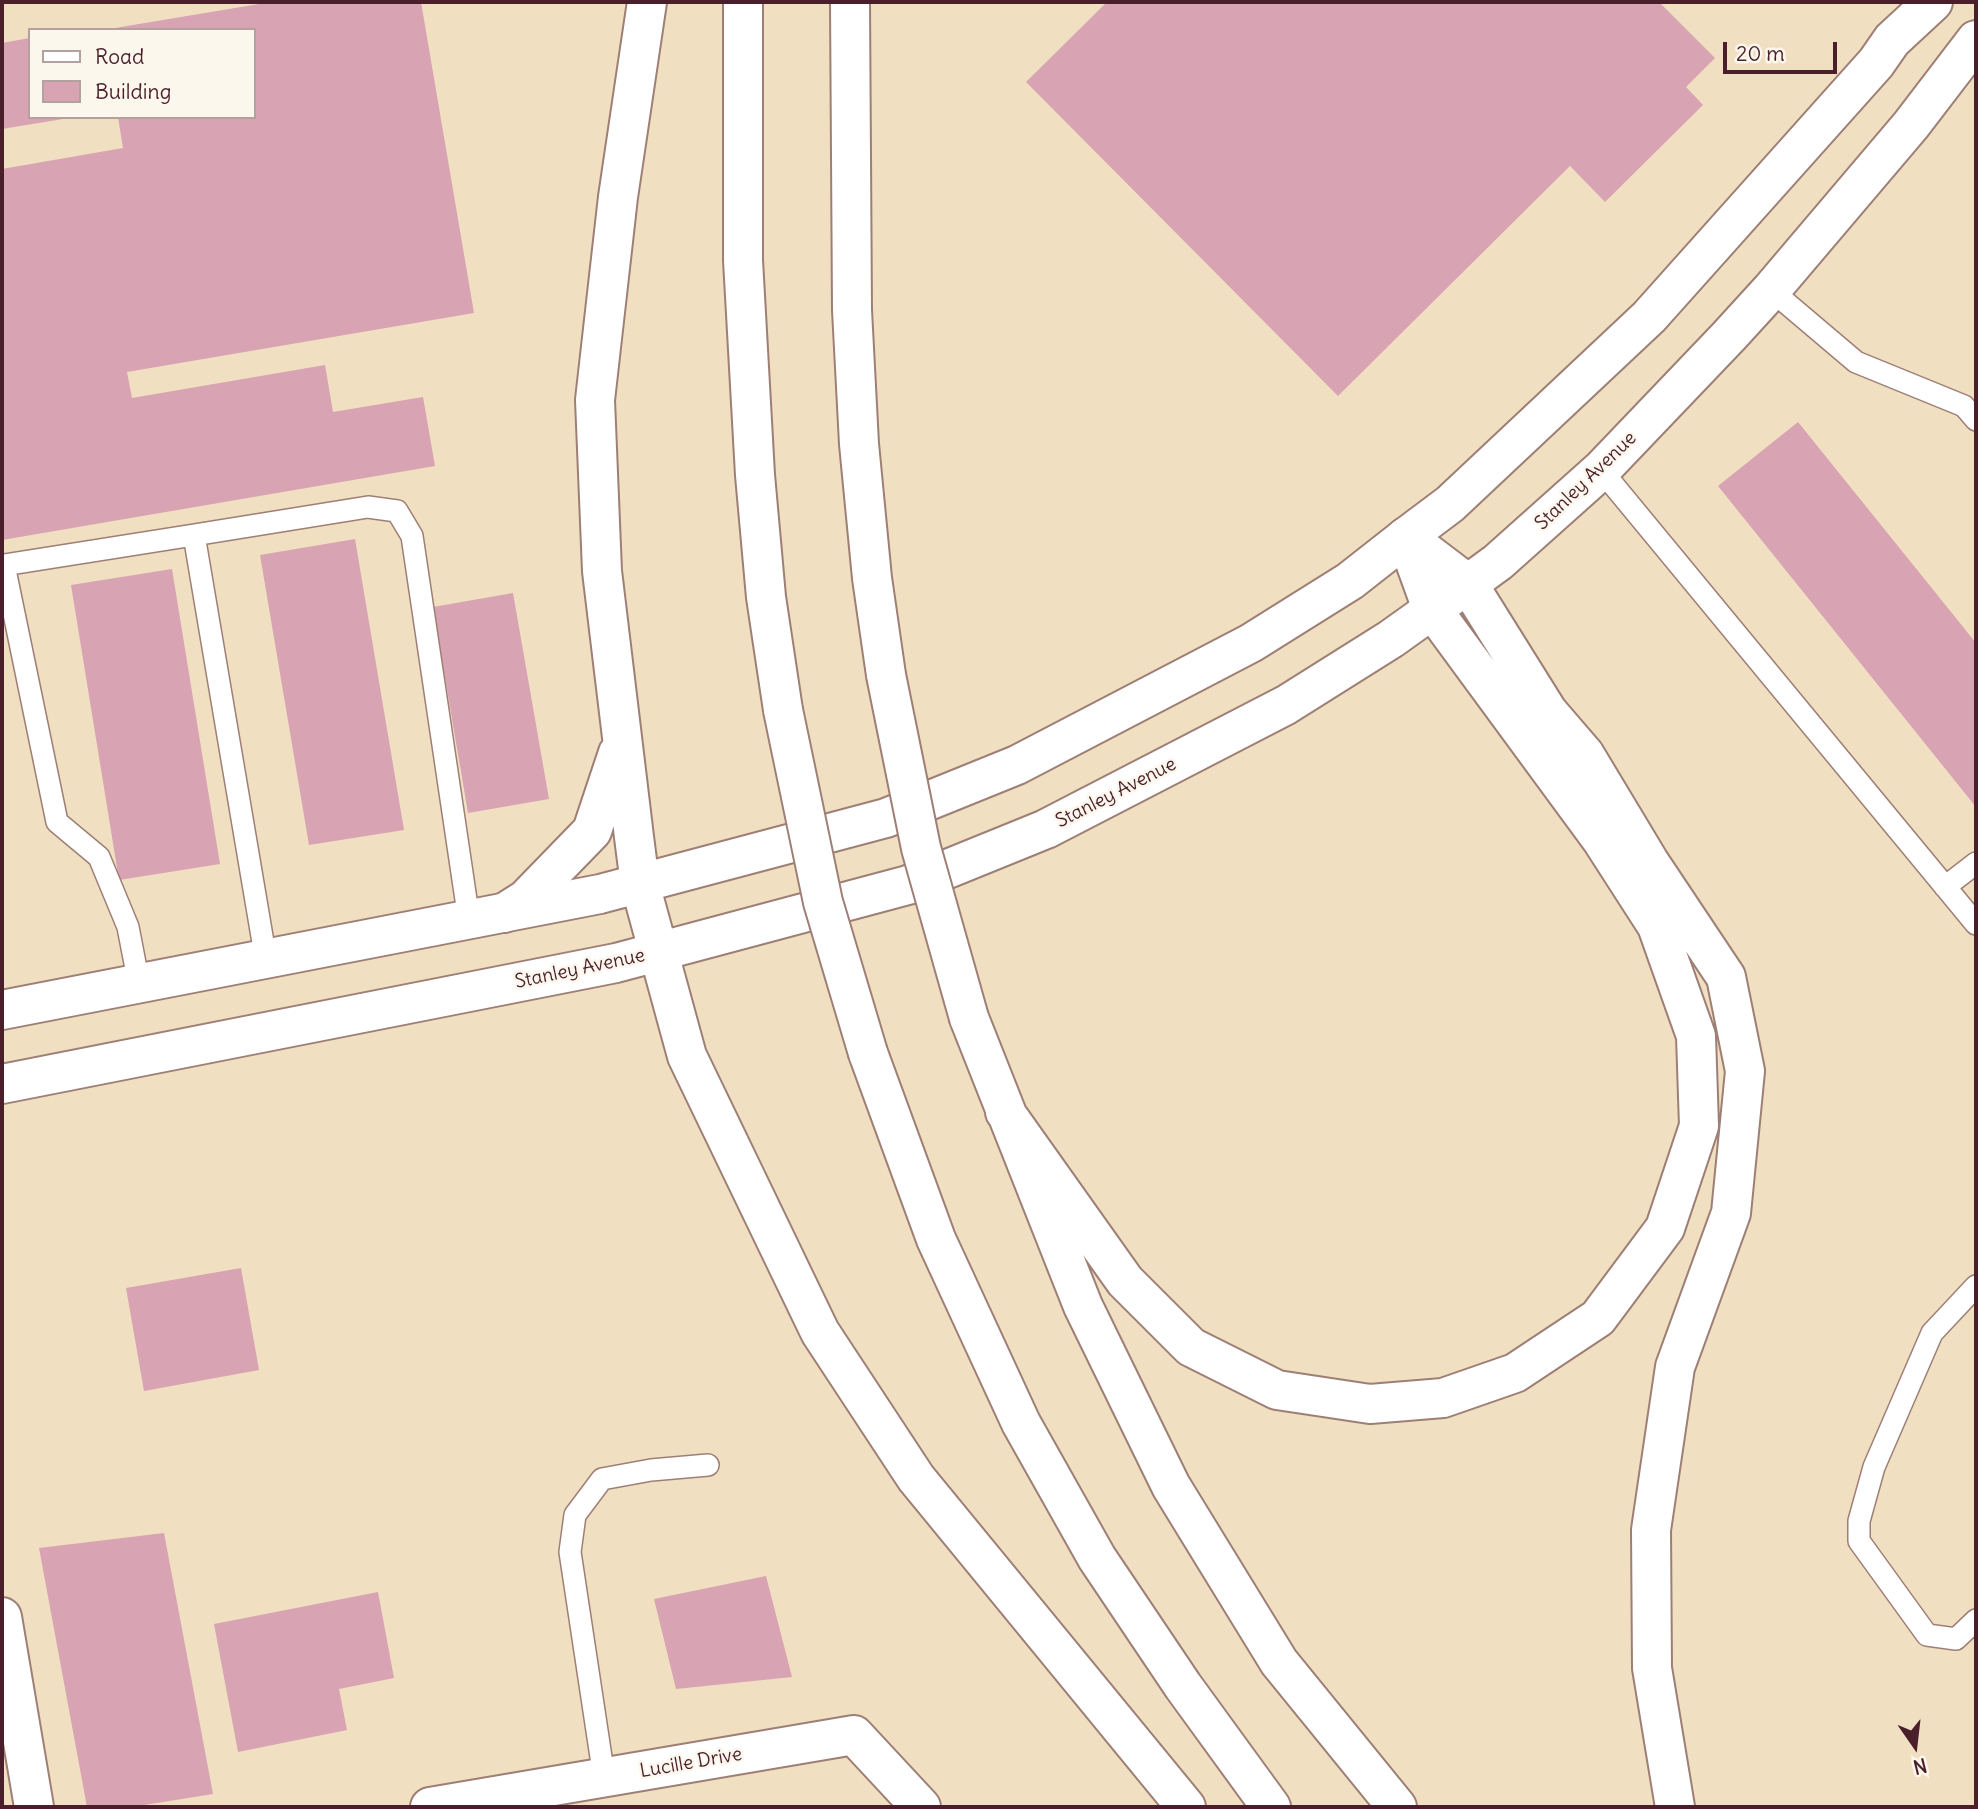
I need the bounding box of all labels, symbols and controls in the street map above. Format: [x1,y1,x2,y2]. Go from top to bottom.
legend [28,28,256,119]
scale bar [1726,28,1840,72]
text: 20 m [1736,40,1785,67]
text: Road [95,43,144,70]
text: Building [95,78,171,105]
street label: Stanley Avenue [1531,427,1641,535]
street label: Stanley Avenue [1052,753,1180,833]
street label: Stanley Avenue [513,944,647,994]
north arrow [1880,1711,1950,1781]
street label: Lucille Drive [638,1743,744,1783]
text: N [1911,1753,1929,1780]

